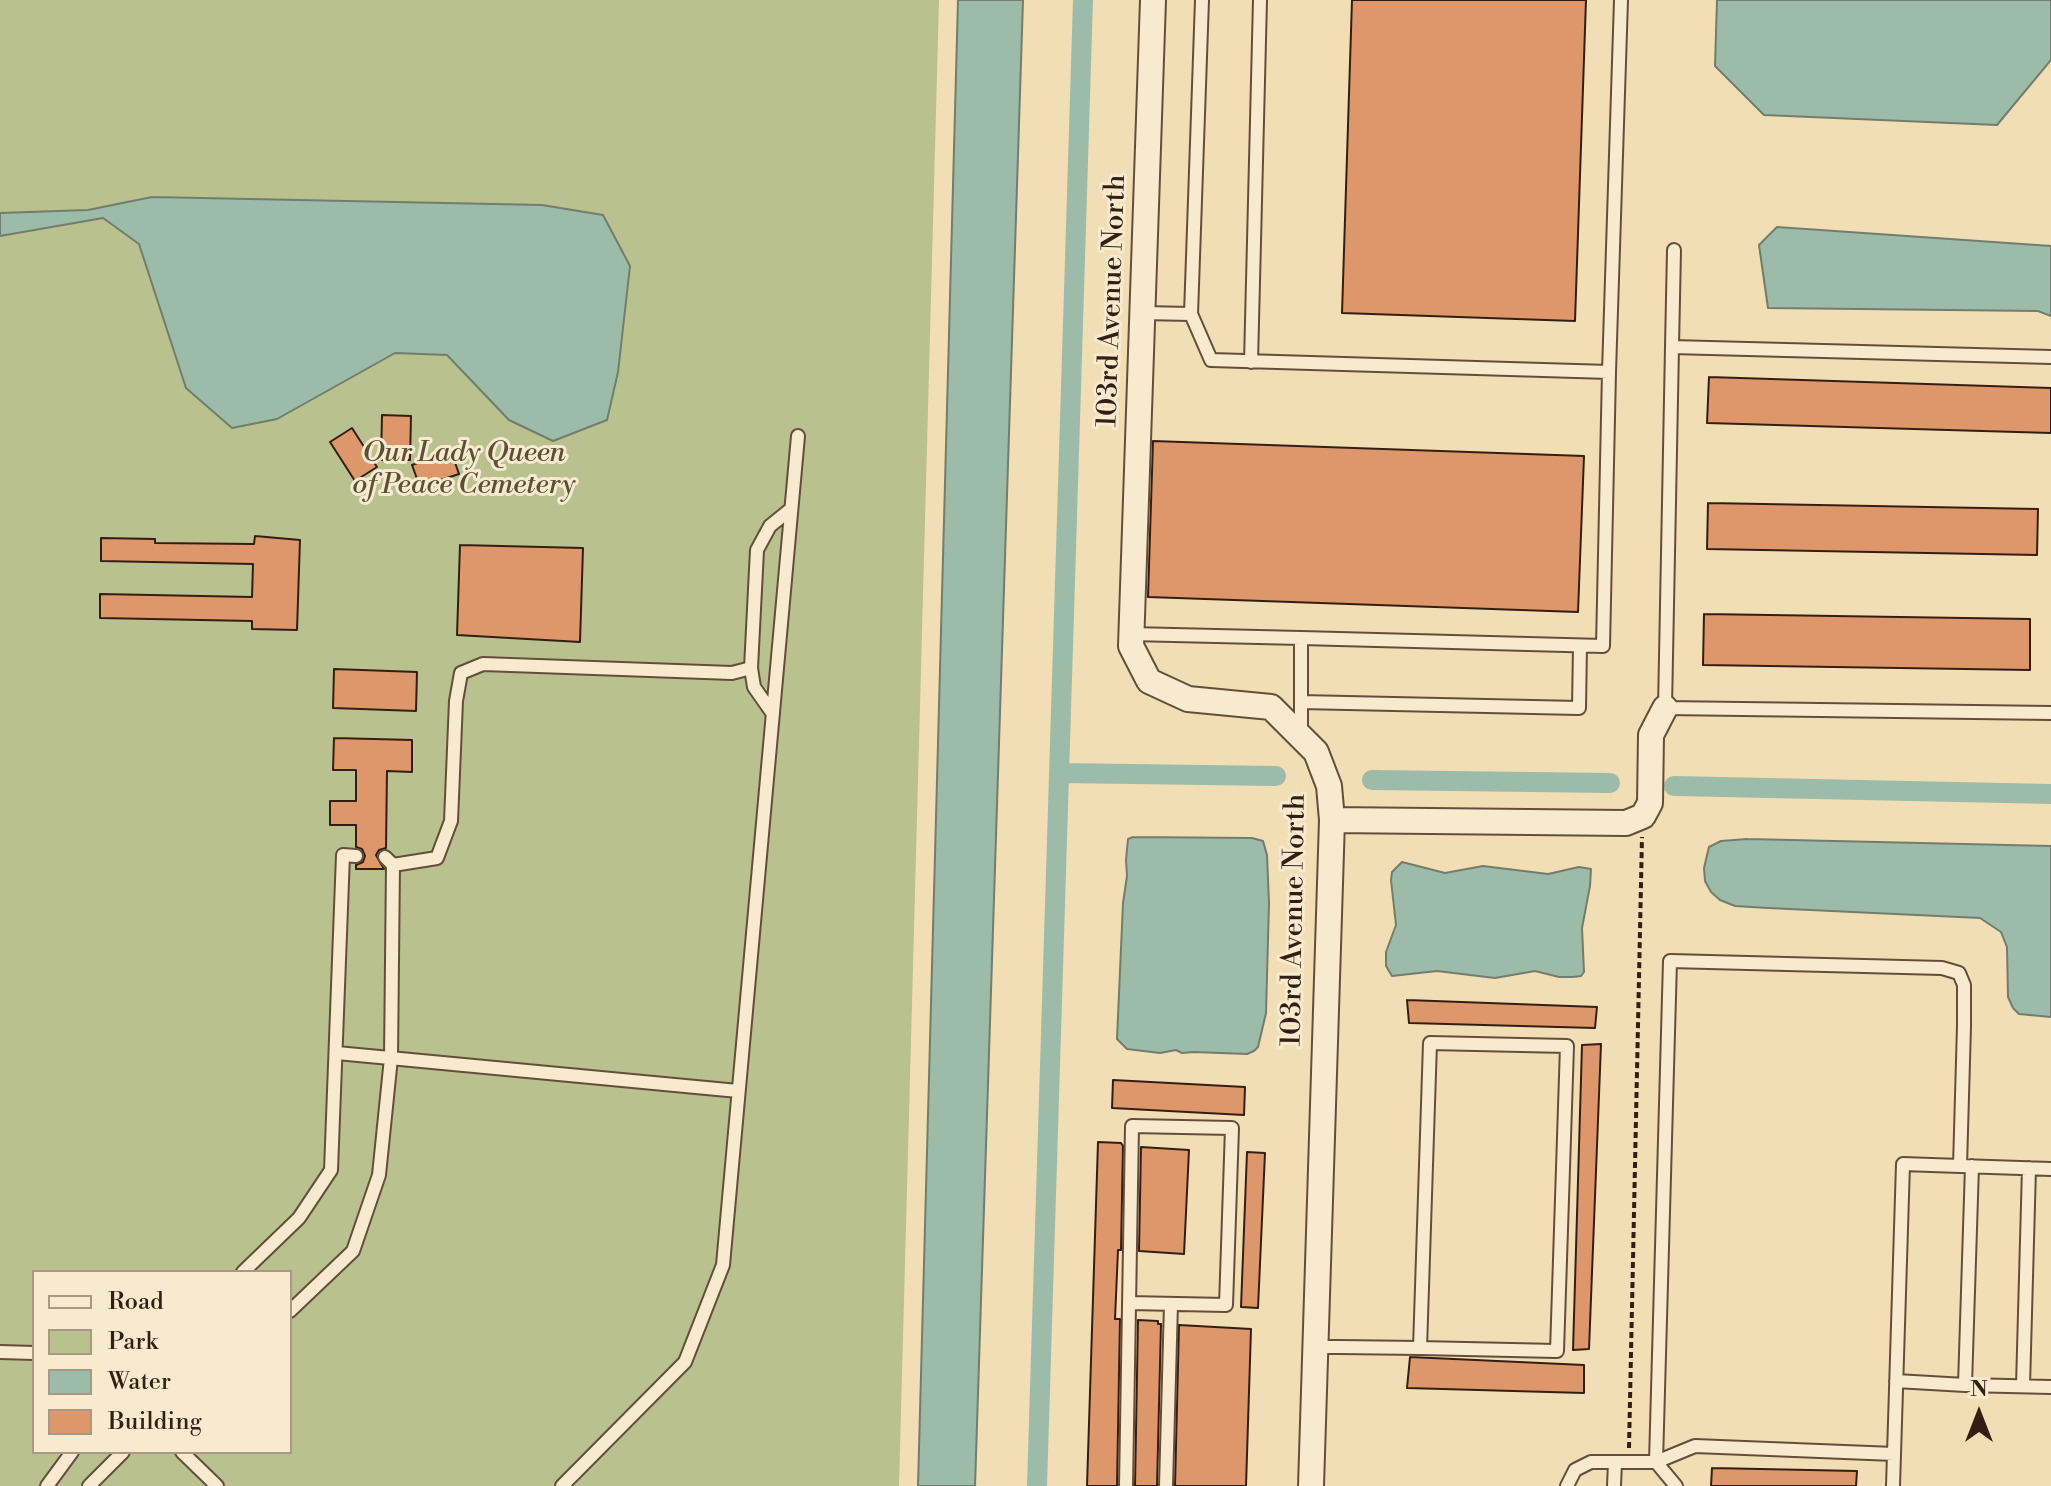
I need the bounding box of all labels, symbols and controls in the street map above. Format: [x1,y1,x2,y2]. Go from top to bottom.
street label: 103rd Avenue North [1092,174,1134,428]
park label: Our Lady Queen of Peace Cemetery [353,437,575,503]
street label: 103rd Avenue North [1276,793,1314,1047]
legend [32,1270,292,1454]
text: Road [108,1287,164,1317]
text: Park [108,1327,158,1357]
text: Water [108,1367,171,1397]
north arrow [1939,1374,2019,1454]
text: N [1970,1376,1988,1403]
text: Building [108,1407,202,1437]

